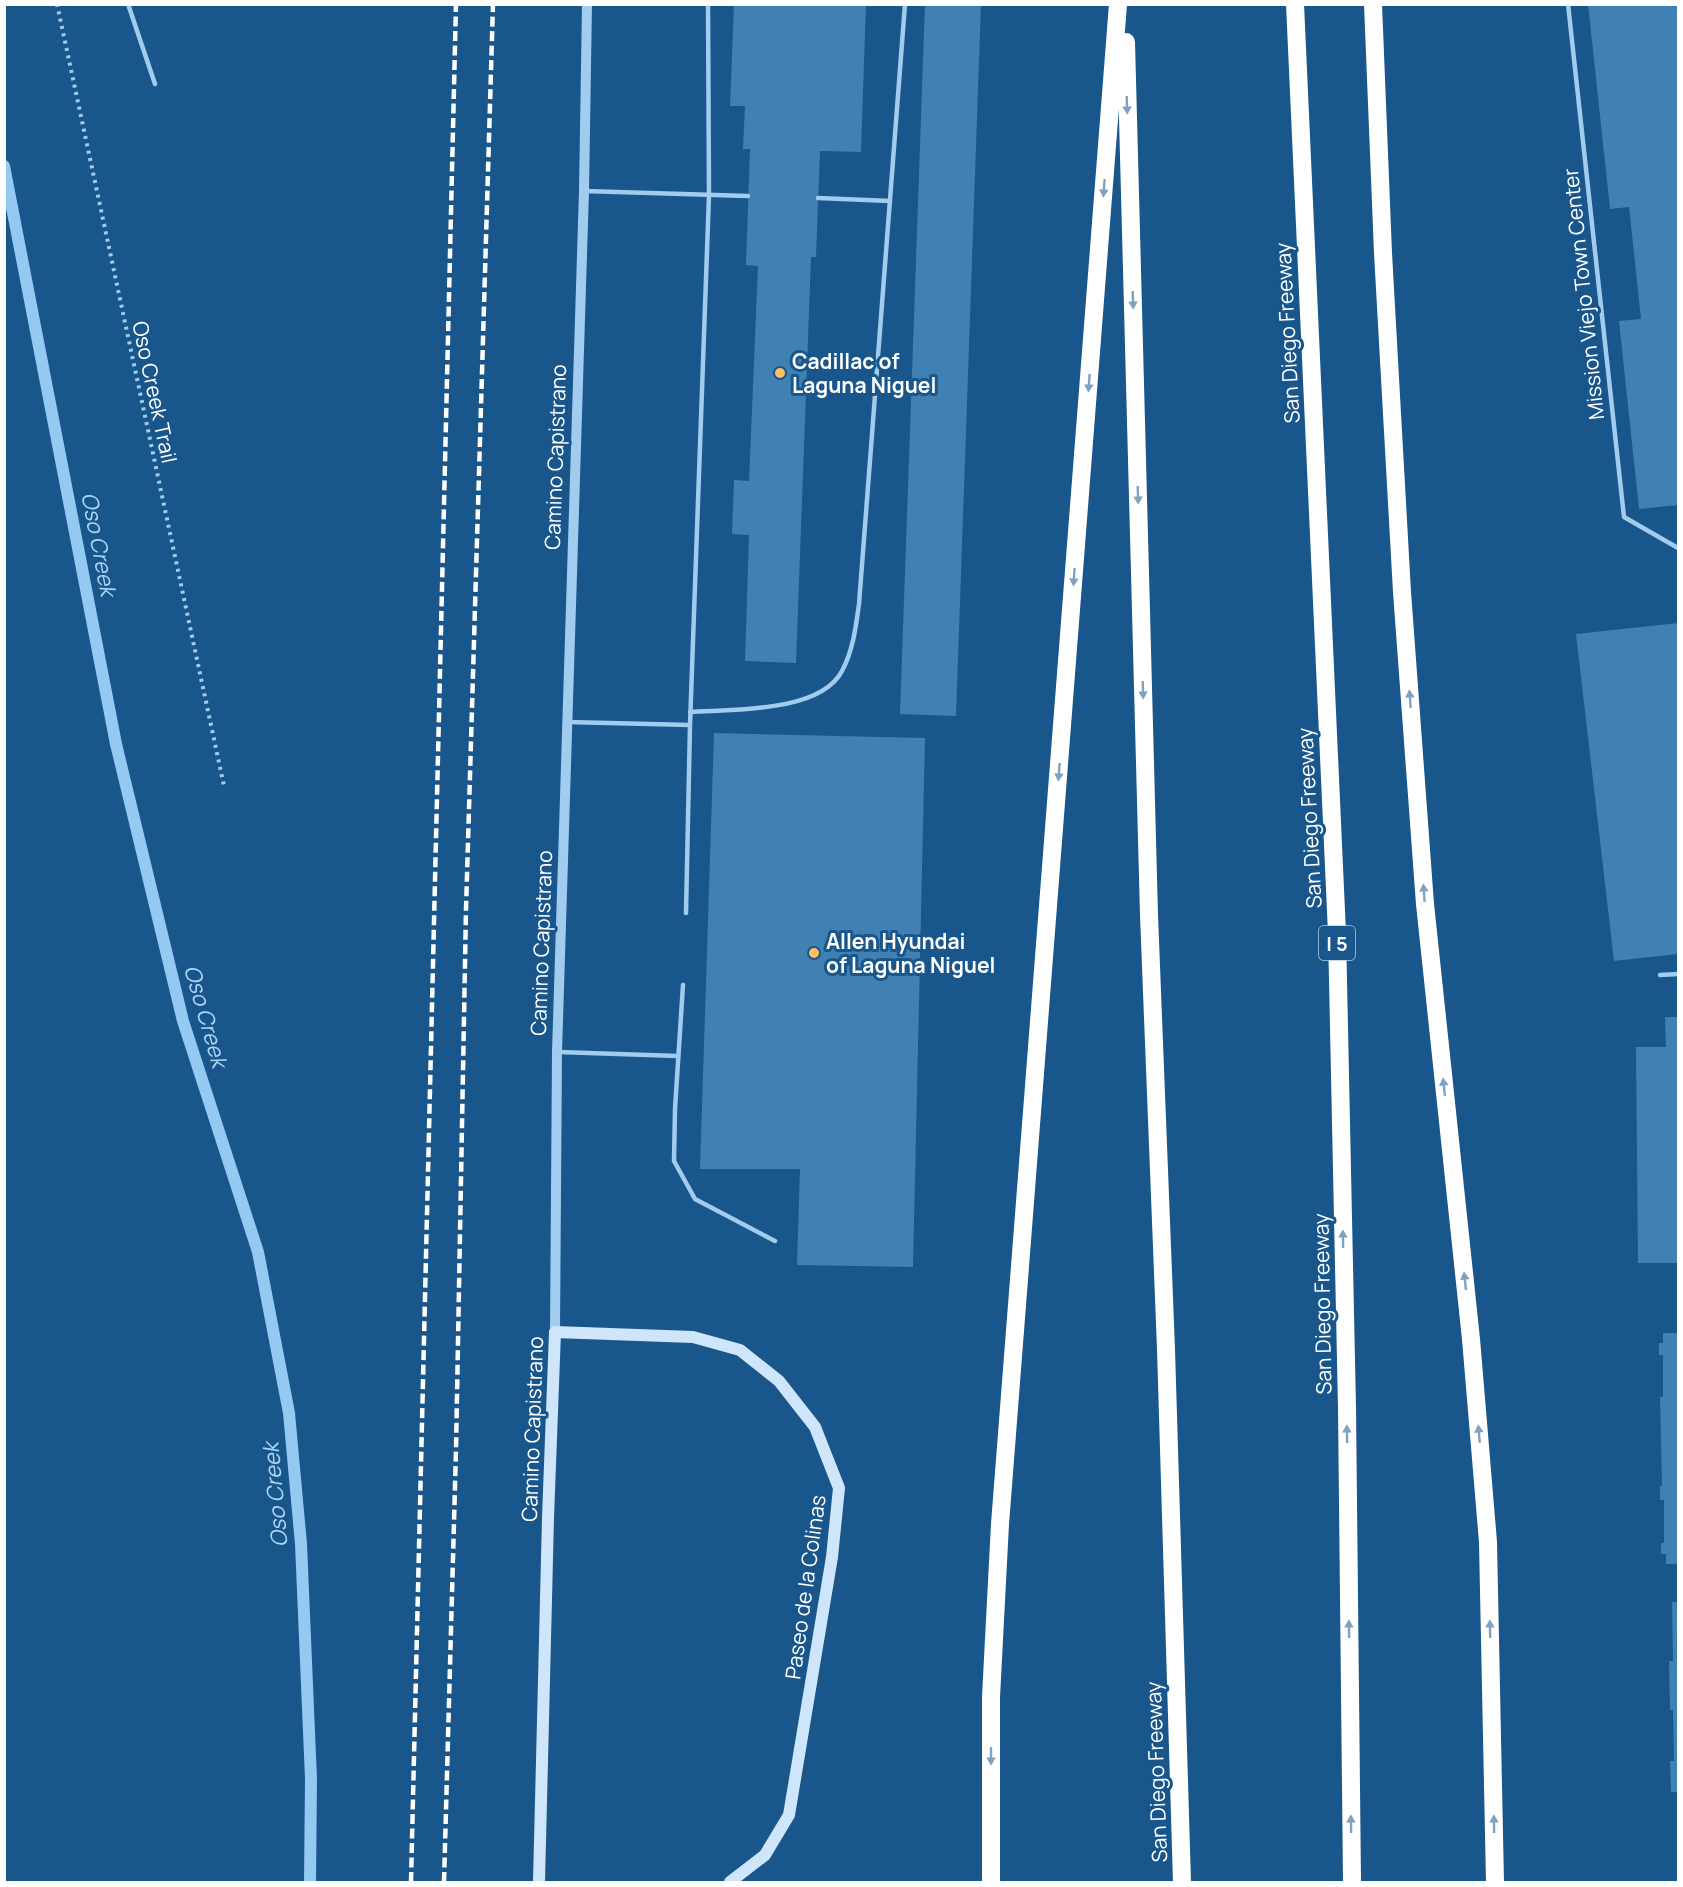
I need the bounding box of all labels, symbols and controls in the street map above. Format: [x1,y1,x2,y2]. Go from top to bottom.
one-way arrow [1123,95,1132,114]
street label: Mission Viejo Town Center [1556,166,1610,421]
one-way arrow [1099,179,1109,198]
street label: San Diego Freeway [1268,242,1306,424]
one-way arrow [1128,290,1137,309]
street label: Oso Creek Trail [126,318,184,466]
place label: Cadillac of Laguna Niguel [792,347,936,399]
street label: Camino Capistrano [538,364,572,550]
marker: Cadillac of Laguna Niguel [773,366,787,380]
one-way arrow [1084,373,1094,392]
one-way arrow [1133,485,1143,504]
water label: Oso Creek [74,490,124,601]
one-way arrow [1069,568,1079,587]
one-way arrow [1139,680,1148,699]
one-way arrow [1405,689,1415,708]
street label: San Diego Freeway [1290,727,1328,909]
one-way arrow [1054,762,1064,781]
street label: Camino Capistrano [524,850,558,1036]
one-way arrow [1419,884,1429,903]
road number: I 5 [1319,926,1355,960]
place label: Allen Hyundai of Laguna Niguel [826,927,996,979]
marker: Allen Hyundai of Laguna Niguel [807,946,821,960]
water label: Oso Creek [177,961,236,1074]
one-way arrow [1439,1078,1449,1097]
street label: San Diego Freeway [1306,1213,1338,1395]
one-way arrow [1338,1230,1348,1249]
one-way arrow [1460,1272,1470,1291]
street label: Camino Capistrano [515,1336,549,1522]
one-way arrow [1342,1425,1352,1444]
one-way arrow [1474,1425,1484,1444]
water label: Oso Creek [255,1438,295,1549]
street label: Paseo de la Colinas [778,1493,832,1681]
one-way arrow [1344,1620,1354,1639]
one-way arrow [1485,1620,1495,1639]
street label: San Diego Freeway [1139,1681,1173,1863]
one-way arrow [986,1746,996,1765]
one-way arrow [1347,1815,1356,1834]
one-way arrow [1489,1815,1498,1834]

